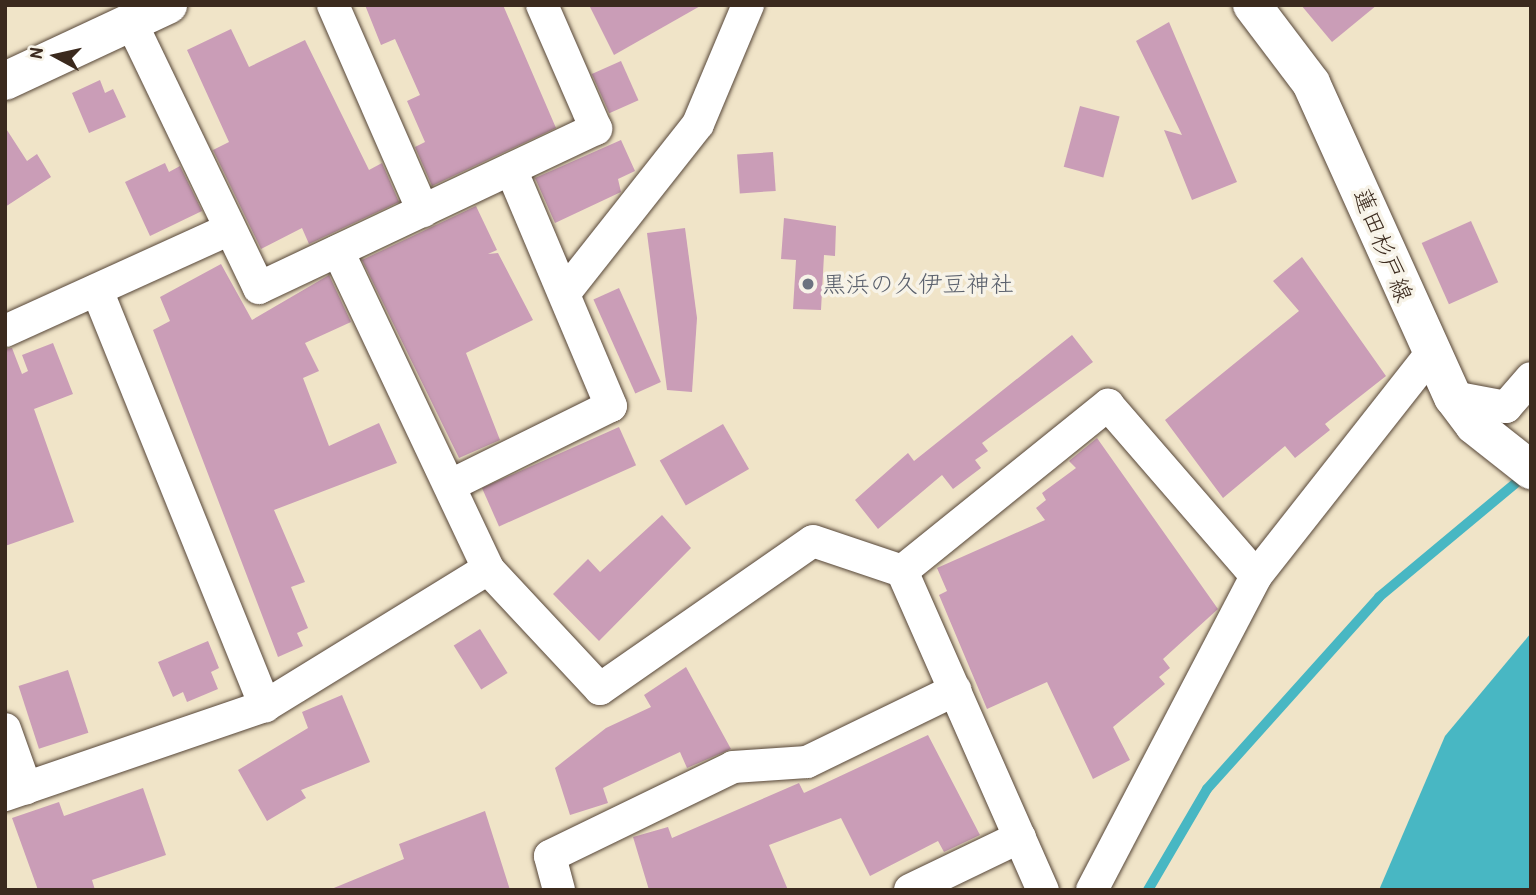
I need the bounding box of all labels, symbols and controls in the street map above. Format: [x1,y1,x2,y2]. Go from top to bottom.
north arrow [21,21,91,91]
text: N [22,46,49,60]
street label: 蓮田杉戸線 [1347,184,1419,306]
place label: 黒浜の久伊豆神社 [822,270,1014,298]
marker: 黒浜の久伊豆神社 [800,276,816,292]

